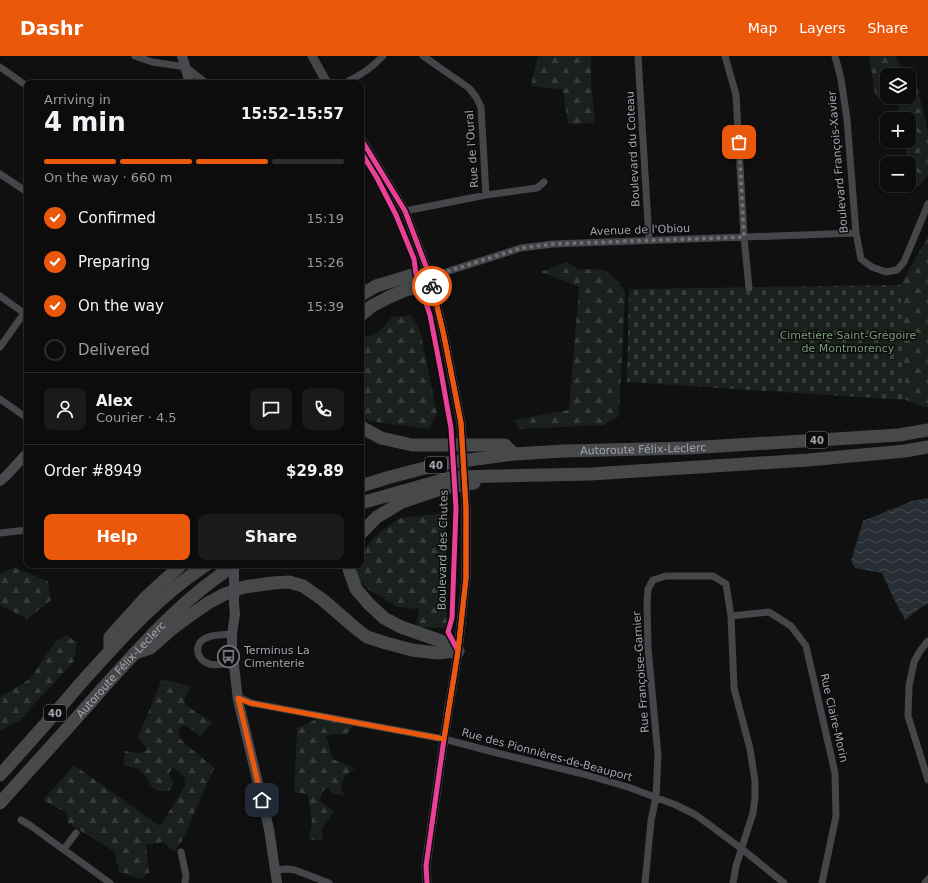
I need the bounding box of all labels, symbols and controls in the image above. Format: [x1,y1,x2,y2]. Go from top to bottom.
text: Dashr [20,17,83,39]
text: Map [748,20,777,36]
text: Layers [799,20,846,36]
text: Share [868,20,908,36]
map controls [880,68,916,192]
button: layers [880,68,916,104]
street label: Boulevard François-Xavier [825,90,851,234]
street label: Boulevard du Coteau [623,91,643,207]
text: Arriving in [44,92,111,107]
text: 15:52–15:57 [241,105,344,123]
text: 4 min [44,107,126,137]
street label: Rue de l'Oural [463,110,481,188]
button: + [880,112,916,148]
pin [722,125,756,159]
icon: bag [728,131,750,153]
button: − [880,156,916,192]
text: On the way · 660 m [44,170,172,185]
icon: check [44,207,66,229]
text: Confirmed [78,209,156,227]
text: 15:19 [307,211,344,226]
street label: Avenue de l'Obiou [590,222,690,238]
icon: check [44,251,66,273]
text: Preparing [78,253,150,271]
text: 15:26 [307,255,344,270]
courier [412,266,452,306]
icon: bike [421,275,443,297]
icon: check [44,295,66,317]
text: On the way [78,297,164,315]
text: 15:39 [307,299,344,314]
park label: Cimetière Saint-Grégoire de Montmorency [780,329,917,355]
text: Delivered [78,341,150,359]
button: person [44,388,86,430]
button: chat [250,388,292,430]
button: phone [302,388,344,430]
text: Alex [96,392,133,410]
text: Courier · 4.5 [96,410,177,425]
road number: 40 [806,432,828,448]
street label: Autoroute Félix-Leclerc [580,440,707,457]
road number: 40 [425,457,447,473]
text: Order #8949 [44,462,142,480]
text: $29.89 [286,462,344,480]
street label: Boulevard des Chutes [435,489,451,610]
button: Help [44,514,190,560]
button: Share [198,514,344,560]
street label: Rue Françoise-Garnier [630,610,652,733]
street label: Autoroute Félix-Leclerc [73,619,168,720]
bus stop icon: Terminus La Cimenterie [216,643,242,669]
place label: Terminus La Cimenterie [243,644,310,670]
street label: Rue Claire-Morin [817,672,851,764]
road number: 40 [44,705,66,721]
street label: Rue des Pionnières-de-Beauport [460,726,634,784]
pin [245,783,279,817]
icon: home [251,789,273,811]

